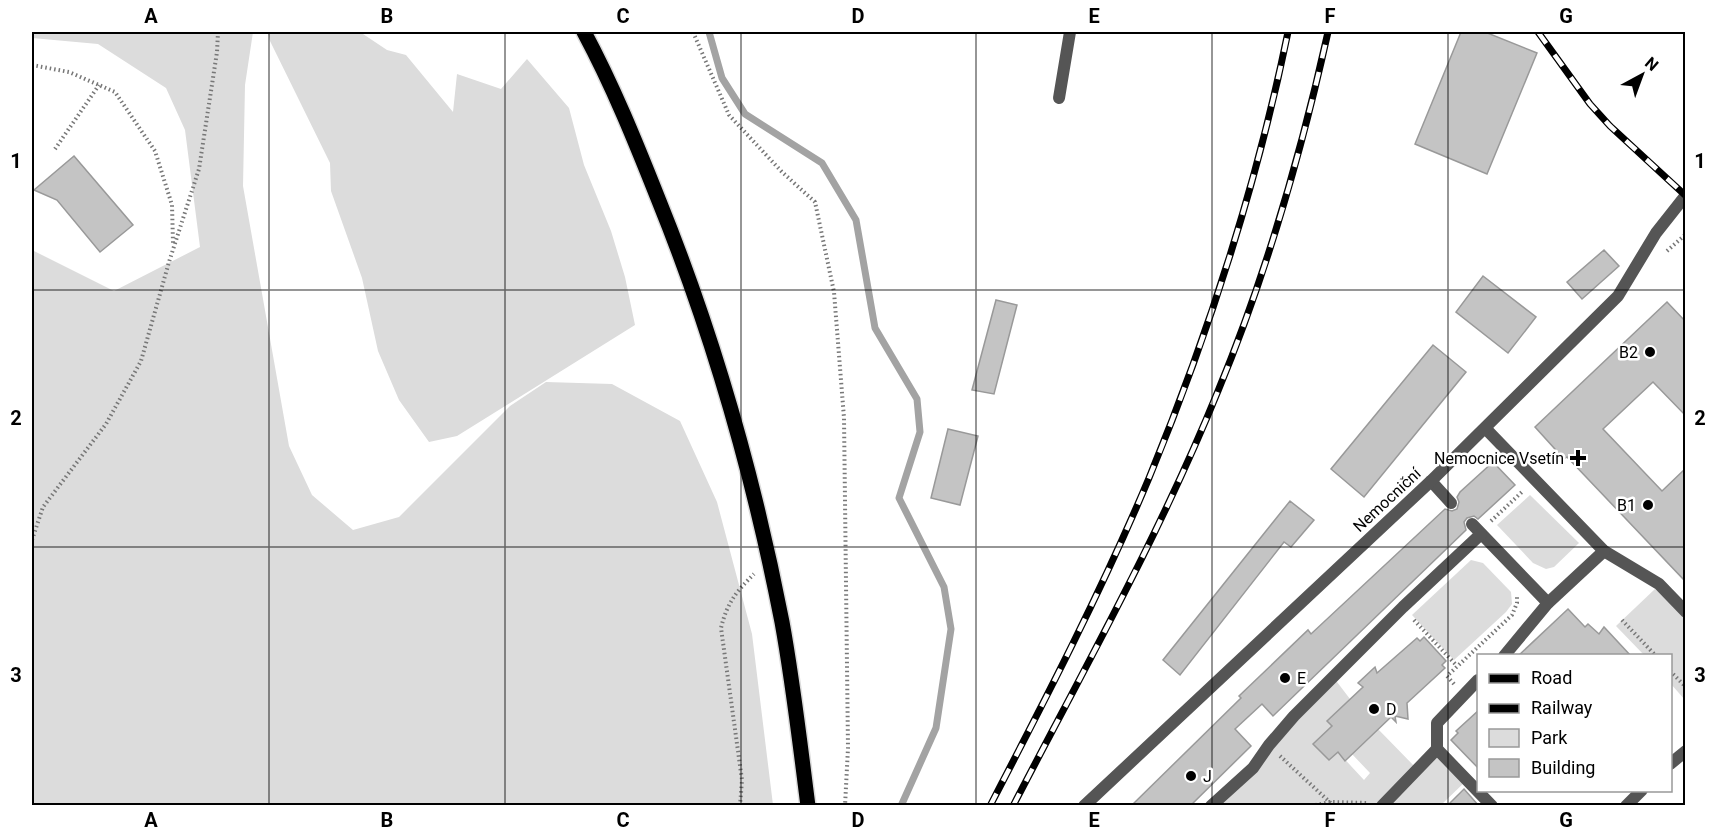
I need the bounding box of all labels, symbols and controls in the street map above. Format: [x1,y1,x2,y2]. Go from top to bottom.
text: A [144,4,158,28]
text: B [381,4,393,28]
text: C [616,4,630,28]
text: D [852,4,865,28]
text: E [1088,4,1100,28]
text: F [1325,4,1336,28]
text: G [1559,4,1573,28]
north arrow [1612,45,1672,105]
text: N [1641,53,1662,75]
text: 1 [10,149,22,173]
text: 1 [1694,149,1706,173]
place label: B2 [1619,343,1638,362]
marker: B2 [1643,345,1657,359]
text: 2 [10,406,22,430]
text: 2 [1694,406,1706,430]
place label: Nemocnice Vsetín [1434,449,1564,468]
marker: Nemocnice Vsetín [1569,449,1587,467]
street label: Nemocniční [1349,463,1425,536]
place label: B1 [1617,496,1636,515]
marker: B1 [1641,498,1655,512]
legend [1477,654,1672,792]
text: 3 [10,663,22,687]
text: 3 [1694,663,1706,687]
text: Road [1531,667,1572,688]
place label: E [1297,669,1306,688]
marker: E [1278,671,1292,685]
text: Railway [1531,697,1593,718]
place label: D [1386,700,1397,719]
marker: D [1367,702,1381,716]
text: Park [1531,727,1568,748]
text: Building [1531,757,1595,778]
place label: J [1203,767,1212,786]
marker: J [1184,769,1198,783]
text: A [144,808,158,832]
text: B [381,808,393,832]
text: C [616,808,630,832]
text: D [852,808,865,832]
text: E [1088,808,1100,832]
text: F [1325,808,1336,832]
text: G [1559,808,1573,832]

